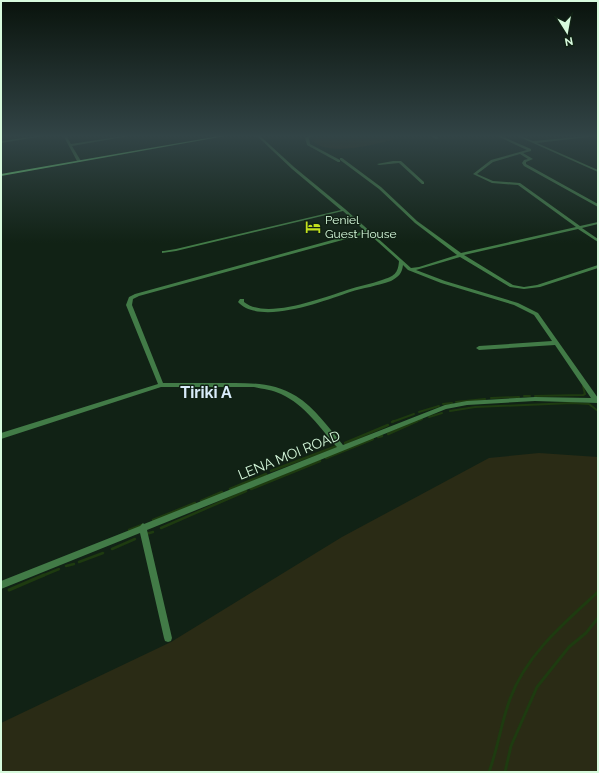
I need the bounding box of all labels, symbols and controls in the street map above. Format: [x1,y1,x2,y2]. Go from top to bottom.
north arrow [547,12,587,52]
text: N [563,34,574,49]
place label: Peniel Guest House [325,213,397,241]
hotel icon: Peniel Guest House [304,218,322,236]
district label: Tiriki A [180,383,232,402]
street label: LENA MOI ROAD [236,427,342,483]

